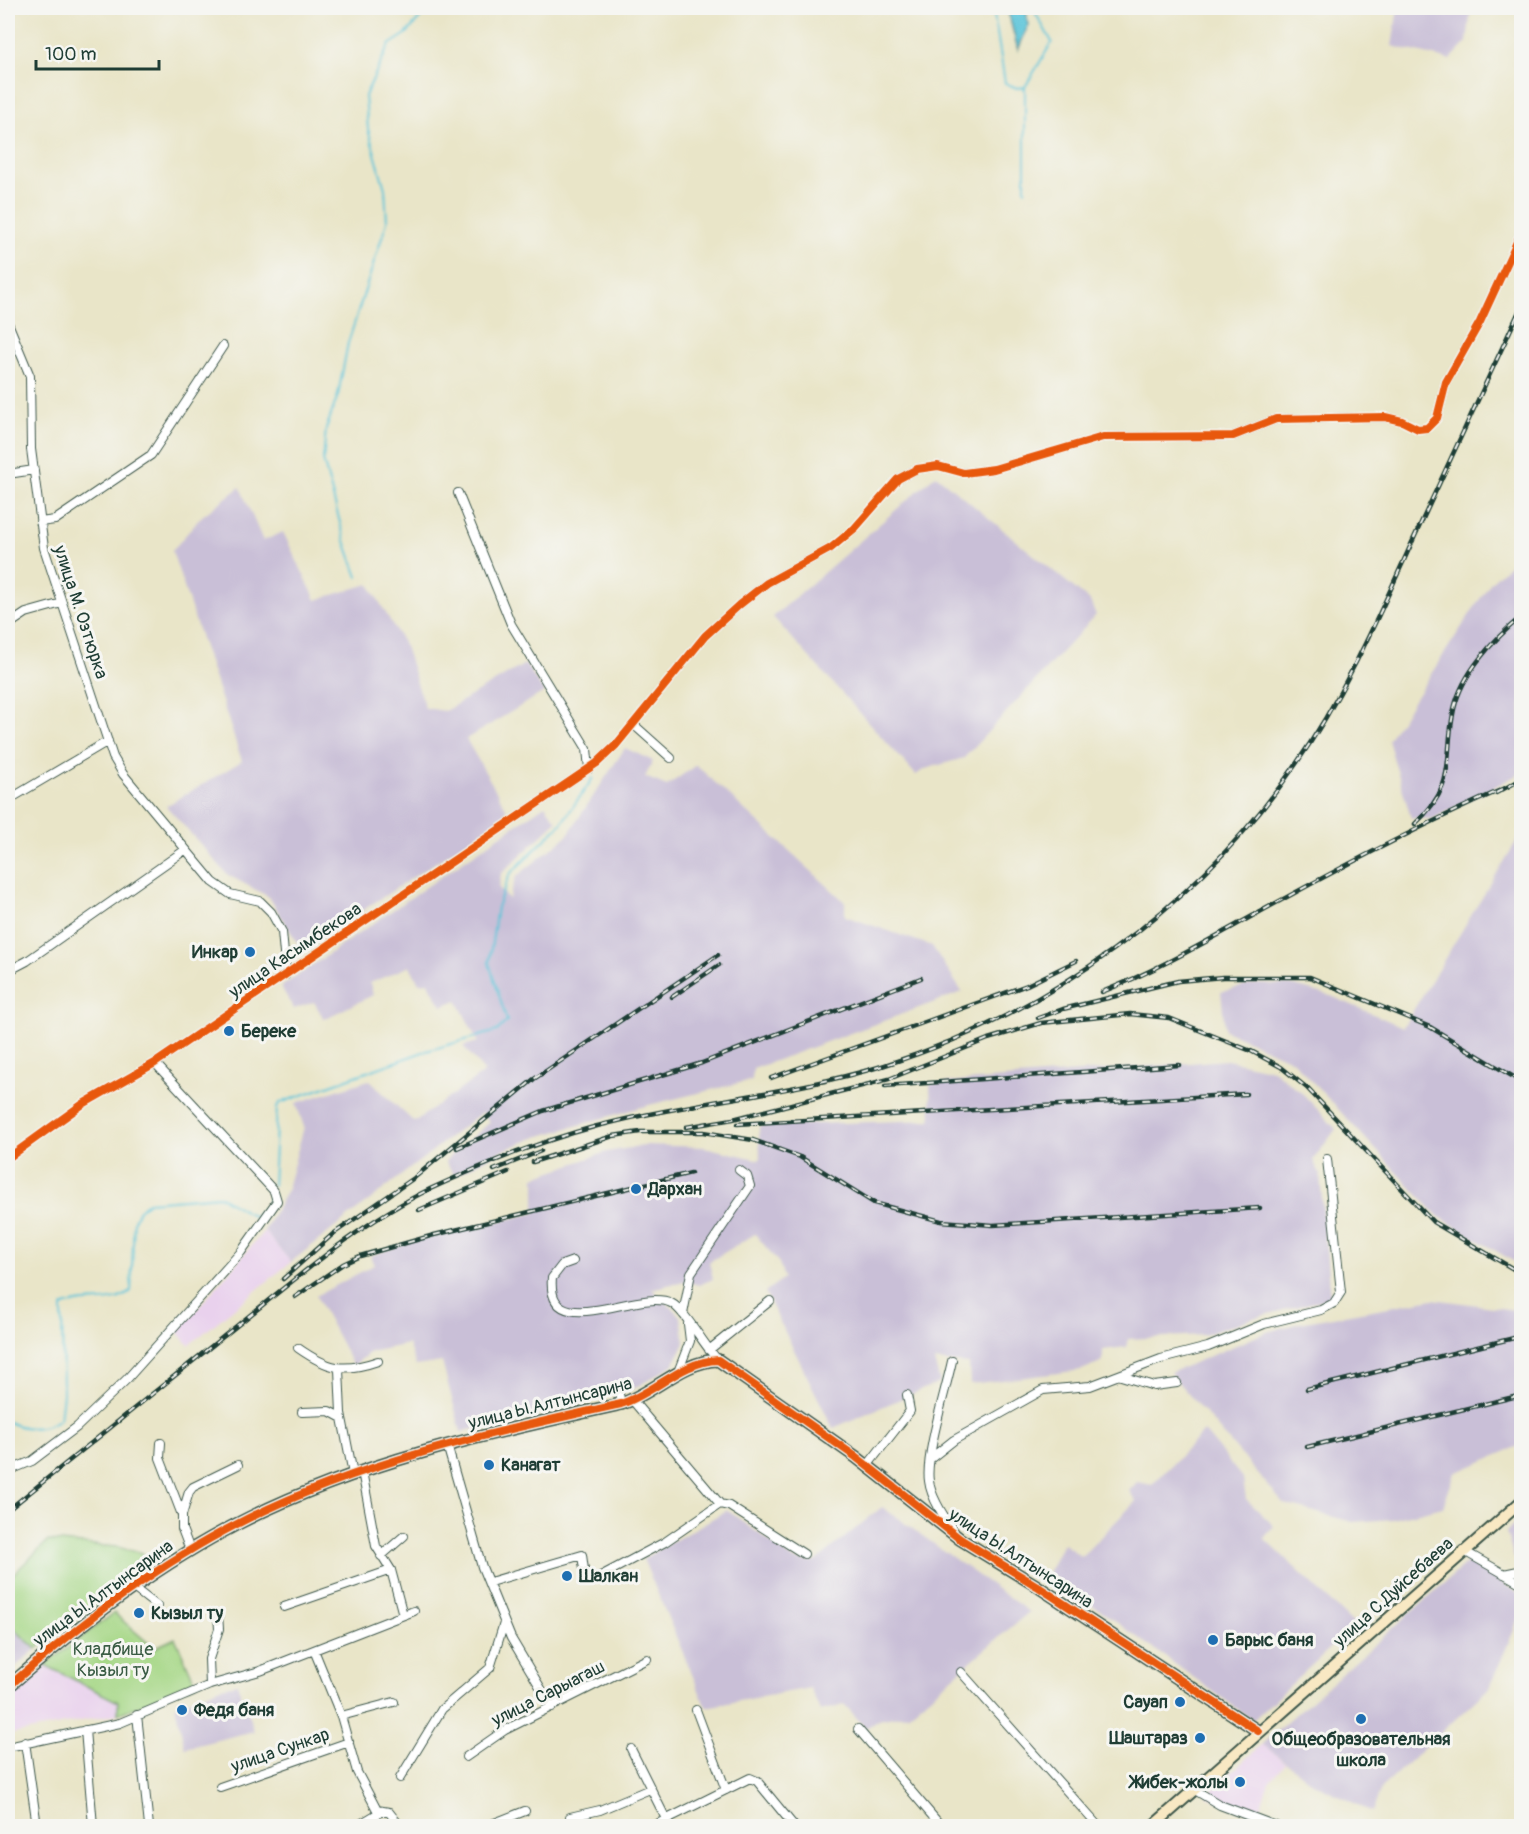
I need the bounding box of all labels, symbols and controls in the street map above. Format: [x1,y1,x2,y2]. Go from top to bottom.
scale bar [36,33,159,71]
text: 100 m [45,43,97,66]
street label: улица М. Озтюрка [48,542,113,682]
street label: улица Касымбекова [224,897,366,1004]
place label: Инкар [192,941,239,964]
marker: Инкар [243,945,257,959]
place label: Береке [241,1020,297,1043]
marker: Береке [222,1024,236,1038]
place label: Дархан [647,1178,702,1201]
marker: Дархан [629,1182,643,1196]
street label: улица Ы.Алтынсарина [465,1372,634,1435]
place label: Канагат [501,1454,562,1477]
marker: Канагат [482,1458,496,1472]
street label: улица Ы.Алтынсарина [943,1503,1097,1614]
street label: улица С.Дуйсебаева [1328,1532,1458,1653]
street label: улица Ы.Алтынсарина [28,1535,178,1653]
place label: Шалкан [578,1565,638,1588]
marker: Шалкан [560,1569,574,1583]
place label: Кызыл ту [151,1602,224,1625]
marker: Кызыл ту [132,1606,146,1620]
place label: Барыс баня [1225,1629,1313,1652]
marker: Барыс баня [1206,1633,1220,1647]
park label: Кладбище Кызыл ту [73,1638,153,1682]
street label: улица Сарыагаш [487,1655,609,1732]
place label: Сауап [1123,1691,1168,1714]
marker: Сауап [1173,1695,1187,1709]
place label: Федя баня [193,1699,274,1722]
marker: Федя баня [175,1703,189,1717]
marker: Общеобразовательная школа [1354,1712,1368,1726]
street label: улица Сункар [227,1723,332,1778]
place label: Шаштараз [1108,1727,1188,1750]
place label: Общеобразовательная школа [1271,1728,1451,1772]
marker: Шаштараз [1193,1731,1207,1745]
place label: Жибек-жолы [1128,1771,1228,1794]
marker: Жибек-жолы [1233,1775,1247,1789]

